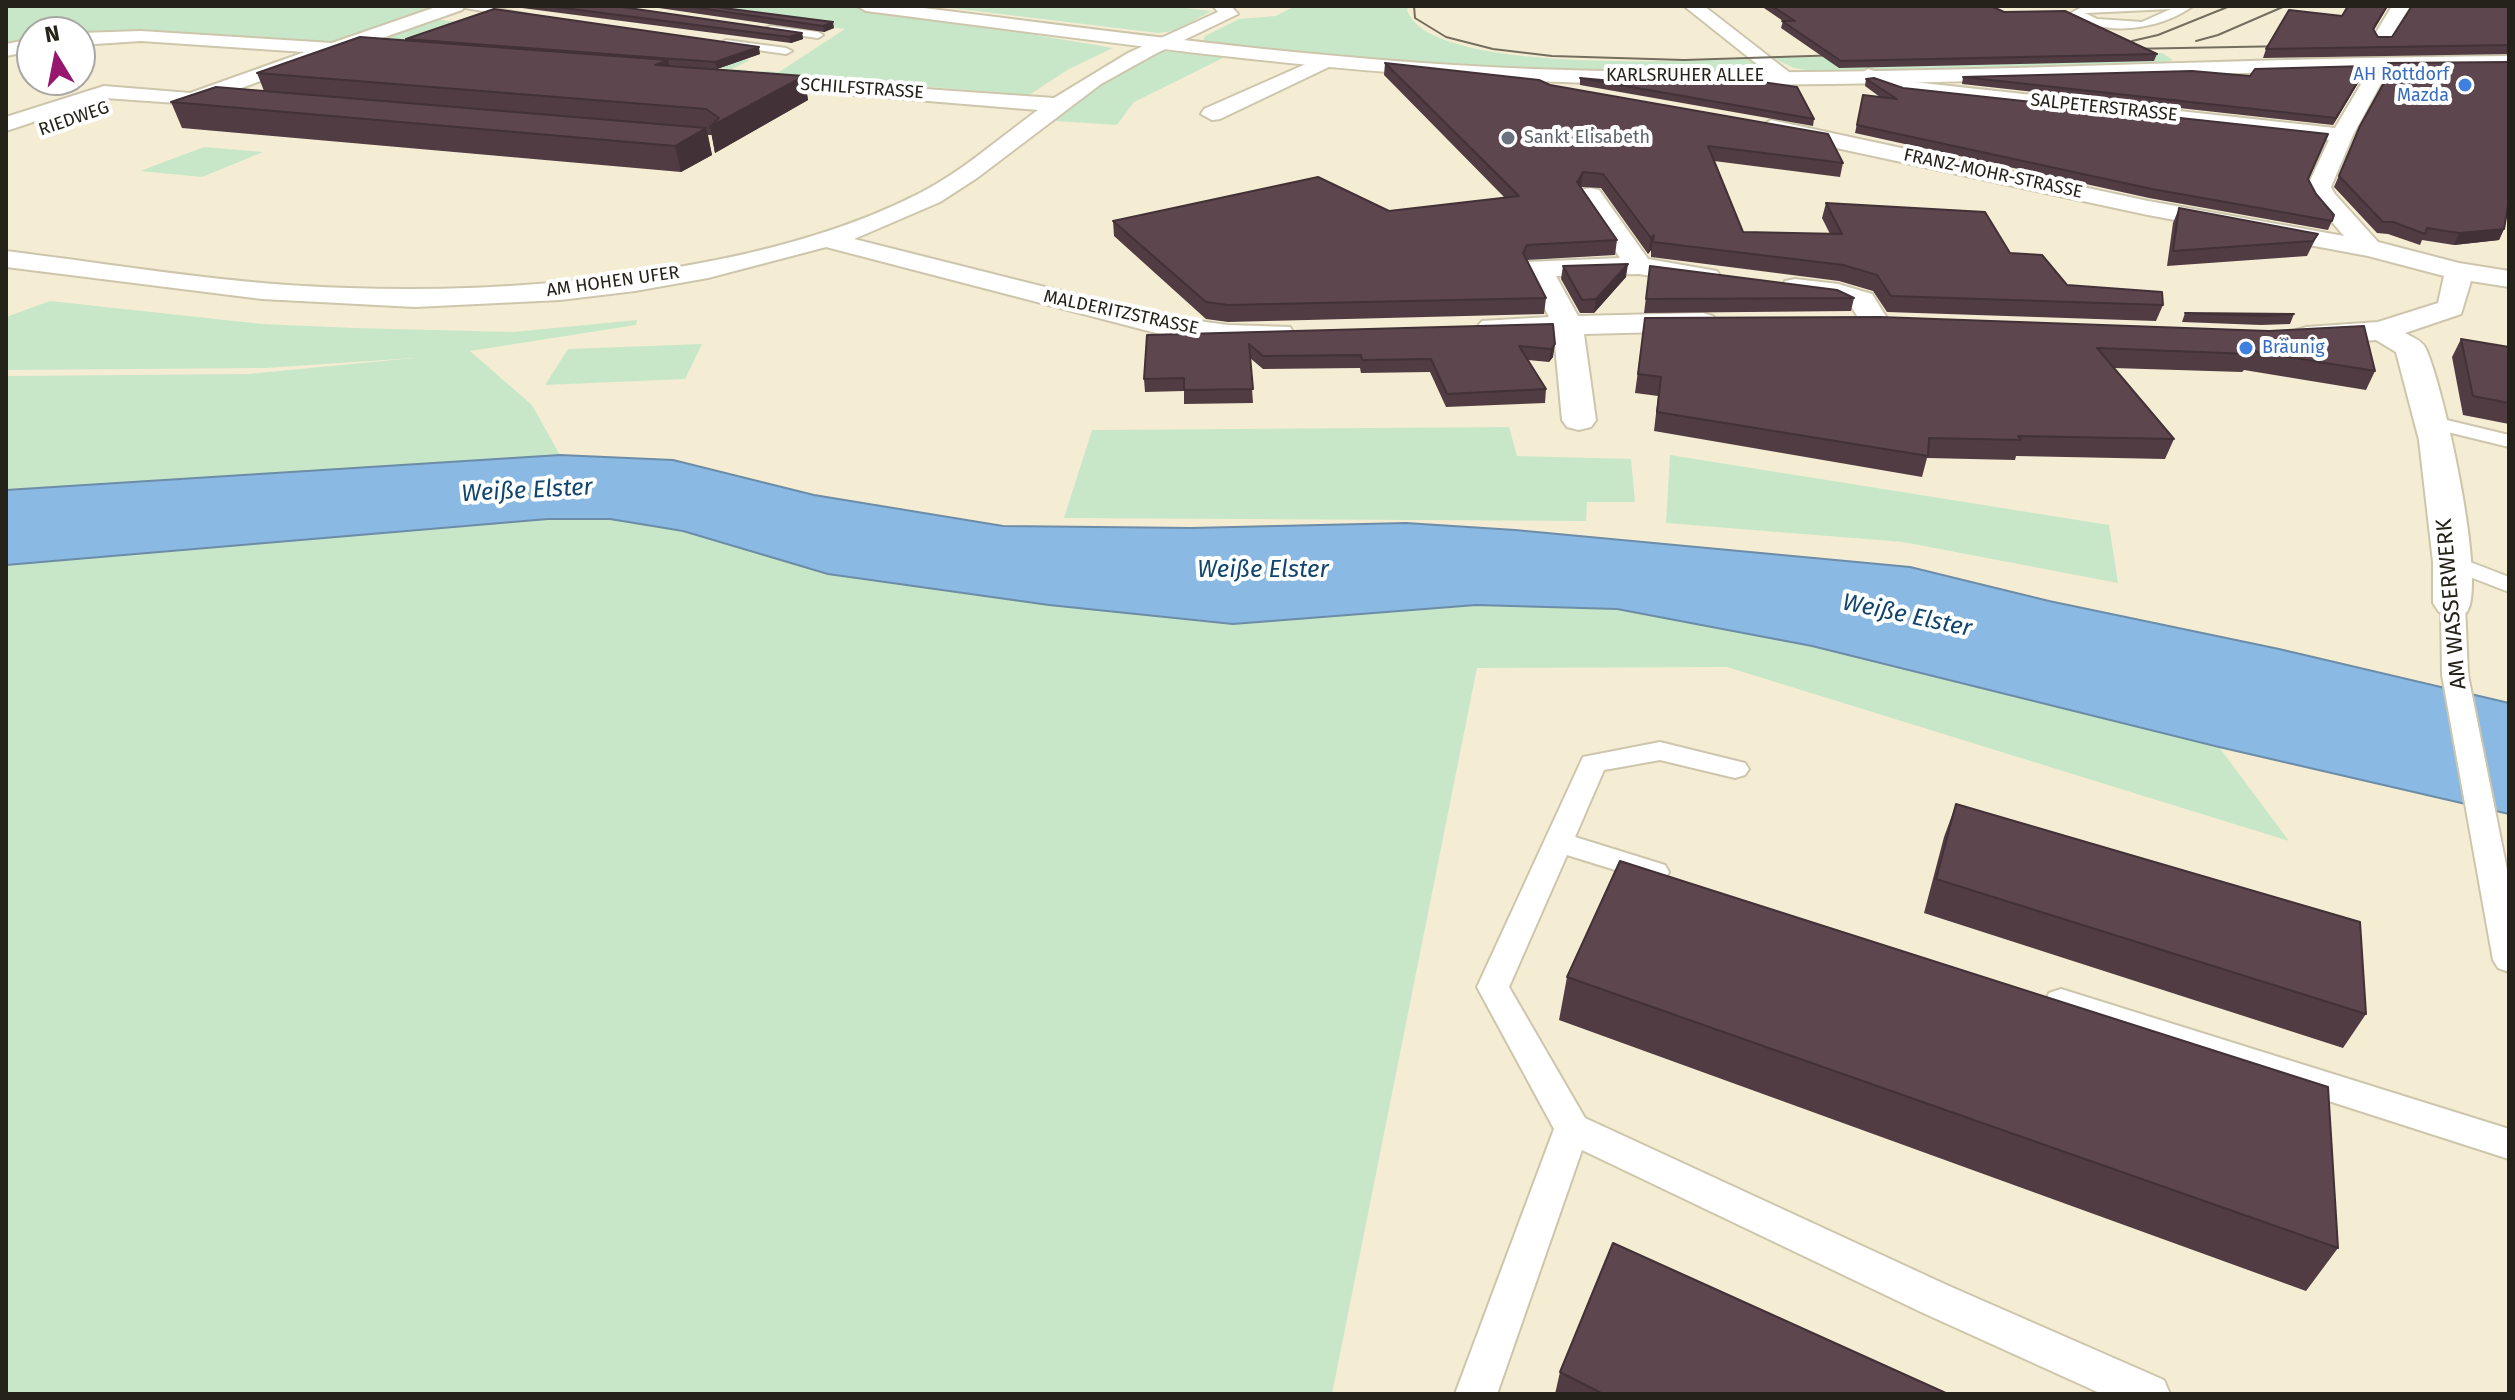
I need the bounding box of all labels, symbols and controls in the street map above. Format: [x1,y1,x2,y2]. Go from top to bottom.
north arrow [16,16,96,96]
text: N [43,19,62,48]
place label: AH Rottdorf Mazda [2354,64,2449,106]
street label: KARLSRUHER ALLEE [1606,65,1764,87]
street label: SCHILFSTRASSE [799,74,925,104]
marker: AH Rottdorf Mazda [2456,76,2474,94]
street label: SALPETERSTRASSE [2029,90,2179,126]
street label: RIEDWEG [36,97,112,141]
place label: Sankt Elisabeth [1524,127,1650,149]
marker: Sankt Elisabeth [1499,129,1517,147]
street label: FRANZ-MOHR-STRASSE [1902,144,2084,204]
street label: AM HOHEN UFER [545,262,681,302]
street label: MALDERITZSTRASSE [1042,286,1200,340]
place label: Bräunig [2262,337,2325,359]
marker: Bräunig [2237,339,2255,357]
water label: Weiße Elster [461,473,593,509]
street label: AM WASSERWERK [2431,518,2473,690]
water label: Weiße Elster [1197,556,1329,584]
water label: Weiße Elster [1840,588,1974,644]

